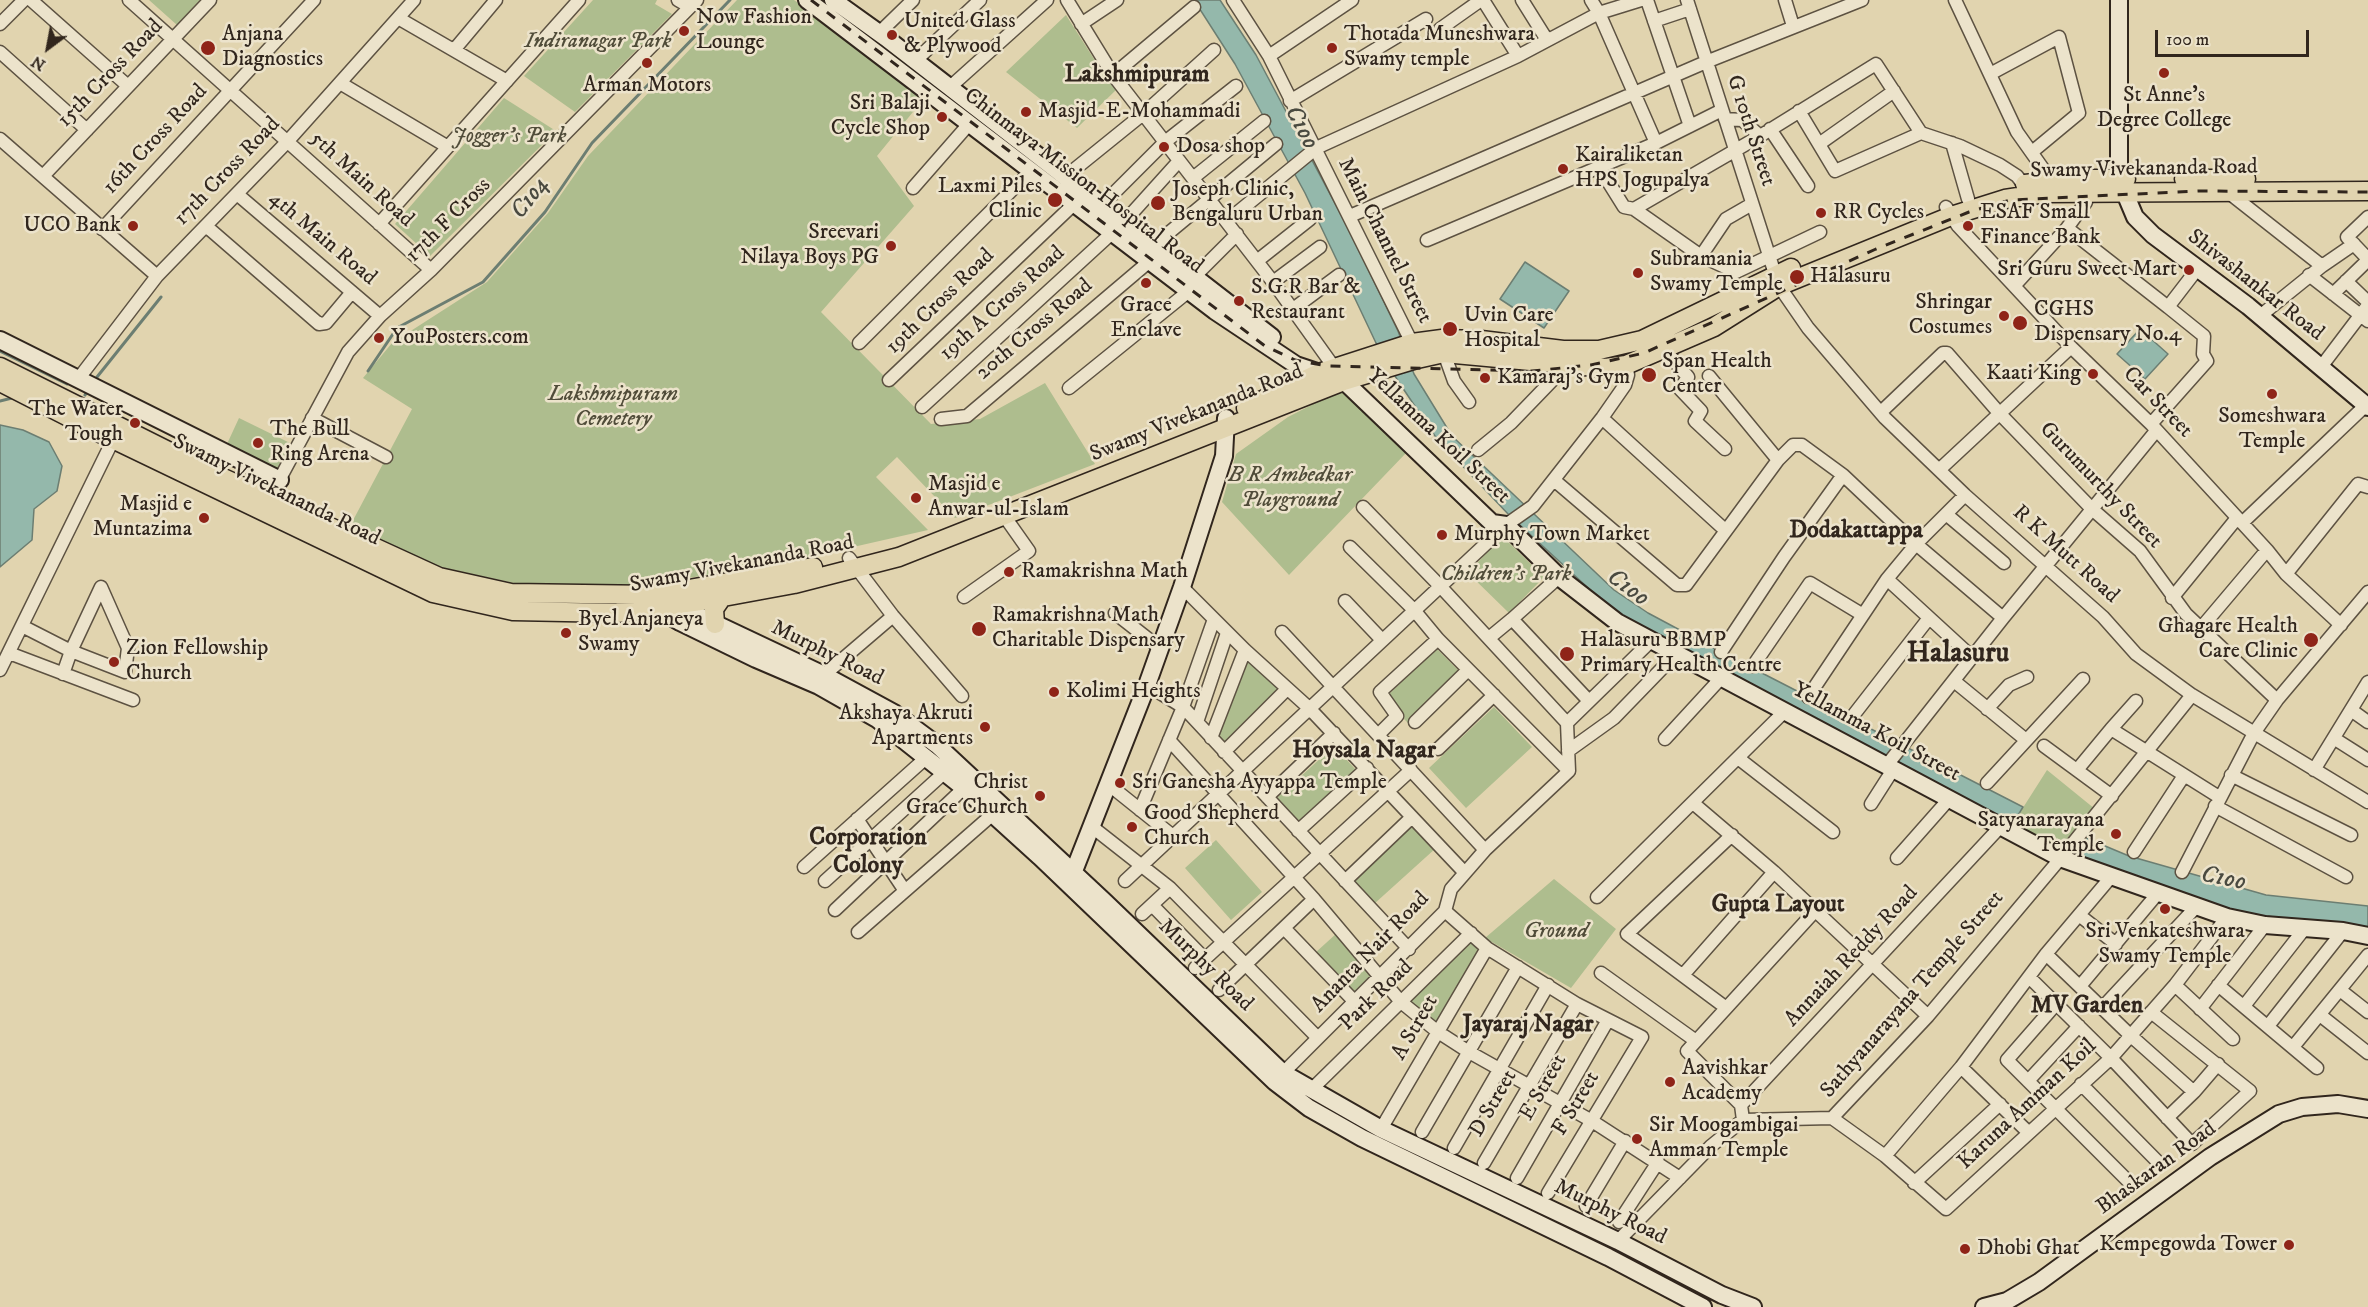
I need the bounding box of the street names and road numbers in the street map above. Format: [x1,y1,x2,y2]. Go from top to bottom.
street label: 15th Cross Road [53,14,169,134]
street label: G 10th Street [1720,72,1780,190]
street label: 16th Cross Road [98,79,214,201]
street label: Chinmaya Mission Hospital Road [958,83,1208,281]
street label: 17th Cross Road [169,112,287,232]
street label: 5th Main Road [303,126,419,234]
street label: Main Channel Street [1331,154,1437,328]
street label: Swamy Vivekananda Road [2030,155,2258,185]
street label: 17th F Cross [401,173,497,269]
street label: 4th Main Road [263,186,381,292]
street label: Shivashankar Road [2181,224,2329,348]
street label: 19th A Cross Road [935,241,1071,367]
street label: 19th Cross Road [881,244,1001,360]
street label: 20th Cross Road [971,274,1099,386]
street label: Swamy Vivekananda Road [1087,359,1307,469]
street label: Car Street [2117,362,2197,444]
street label: Yellamma Koil Street [1361,364,1515,510]
street label: Gurumurthy Street [2033,417,2167,555]
street label: Swamy Vivekananda Road [168,429,384,553]
street label: R K Mutt Road [2006,500,2124,610]
street label: Swamy Vivekananda Road [628,530,856,600]
street label: Murphy Road [767,615,887,693]
street label: Yellamma Koil Street [1788,678,1964,788]
street label: Annaiah Reddy Road [1780,881,1924,1033]
street label: Sathyanarayana Temple Street [1816,886,2010,1104]
street label: Ananta Nair Road [1307,887,1435,1019]
street label: Murphy Road [1152,914,1258,1018]
street label: Park Road [1335,955,1419,1037]
street label: A Street [1387,991,1445,1065]
street label: Karuna Amman Koil [1953,1034,2103,1176]
street label: E Street [1514,1050,1574,1126]
street label: D Street [1464,1066,1524,1142]
street label: F Street [1548,1067,1606,1141]
street label: Bhaskaran Road [2092,1117,2222,1221]
street label: Murphy Road [1550,1174,1670,1252]

